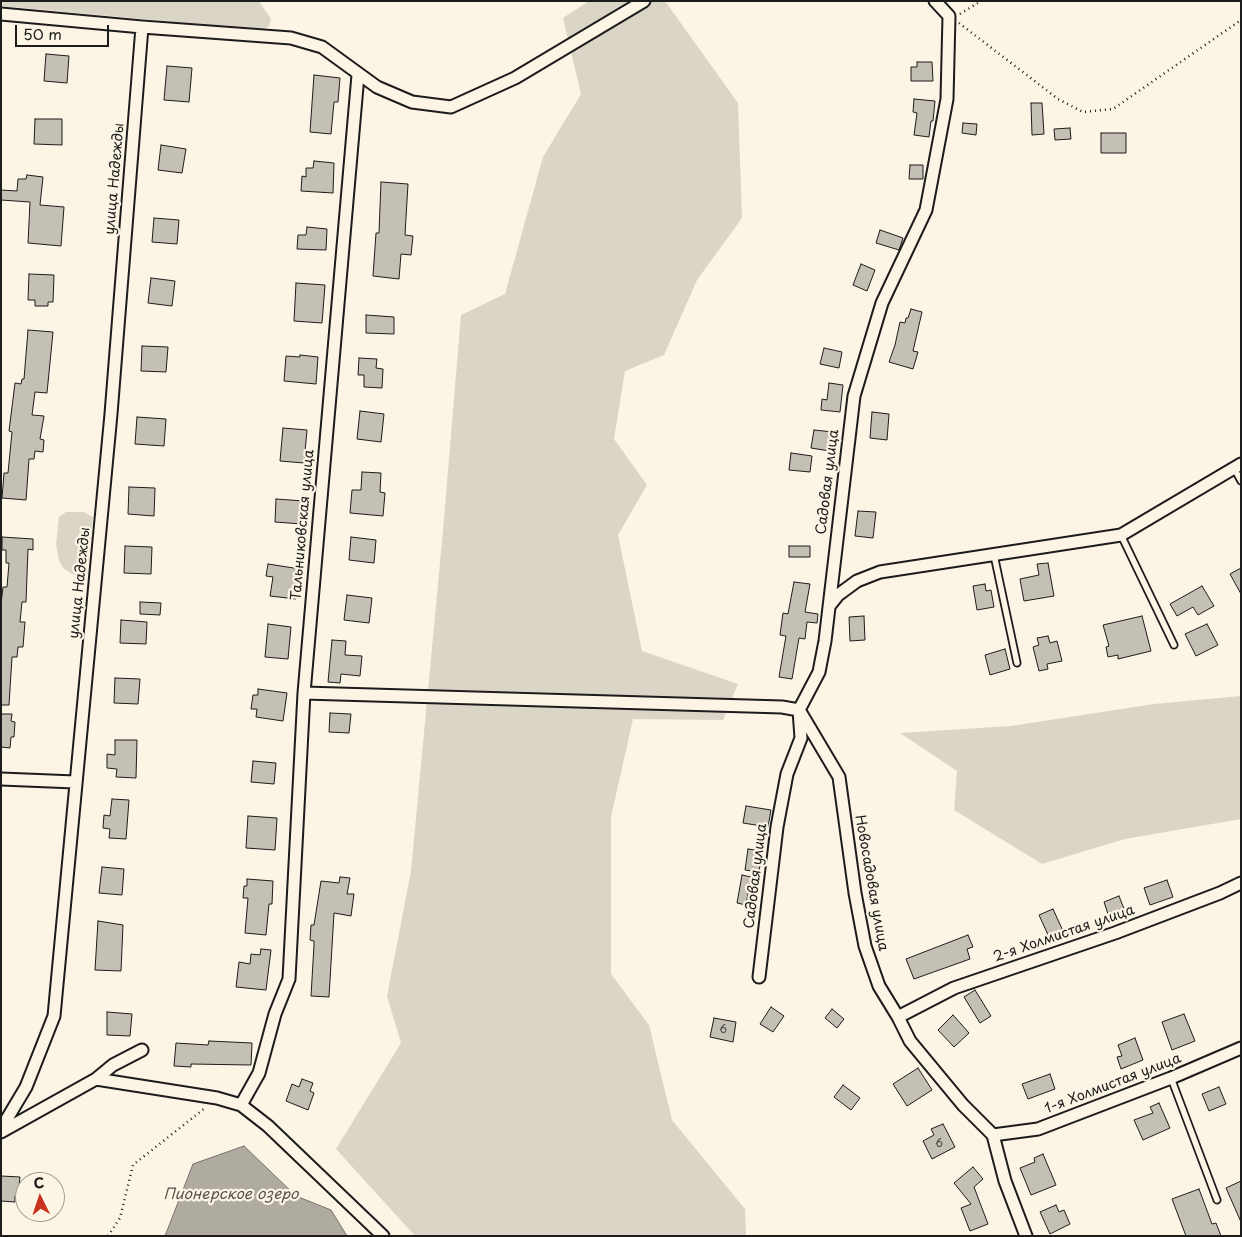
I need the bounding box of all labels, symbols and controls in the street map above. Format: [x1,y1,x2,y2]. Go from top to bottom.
scale bar [18,15,111,47]
text: 50 m [23,22,62,45]
street label: улица Надежды [102,123,128,235]
street label: Садовая улица [813,428,843,536]
street label: Тальниковская улица [288,449,318,601]
street label: улица Надежды [66,526,94,640]
street label: Новосадовая улица [851,814,891,952]
street label: Садовая улица [741,822,771,930]
street label: 2-я Холмистая улица [991,902,1137,966]
house number: 6 [719,1023,727,1037]
street label: 1-я Холмистая улица [1042,1050,1184,1118]
house number: 6 [935,1137,943,1151]
north arrow [15,1172,65,1222]
text: С [33,1172,45,1193]
water label: Пионерское озеро [164,1186,298,1204]

